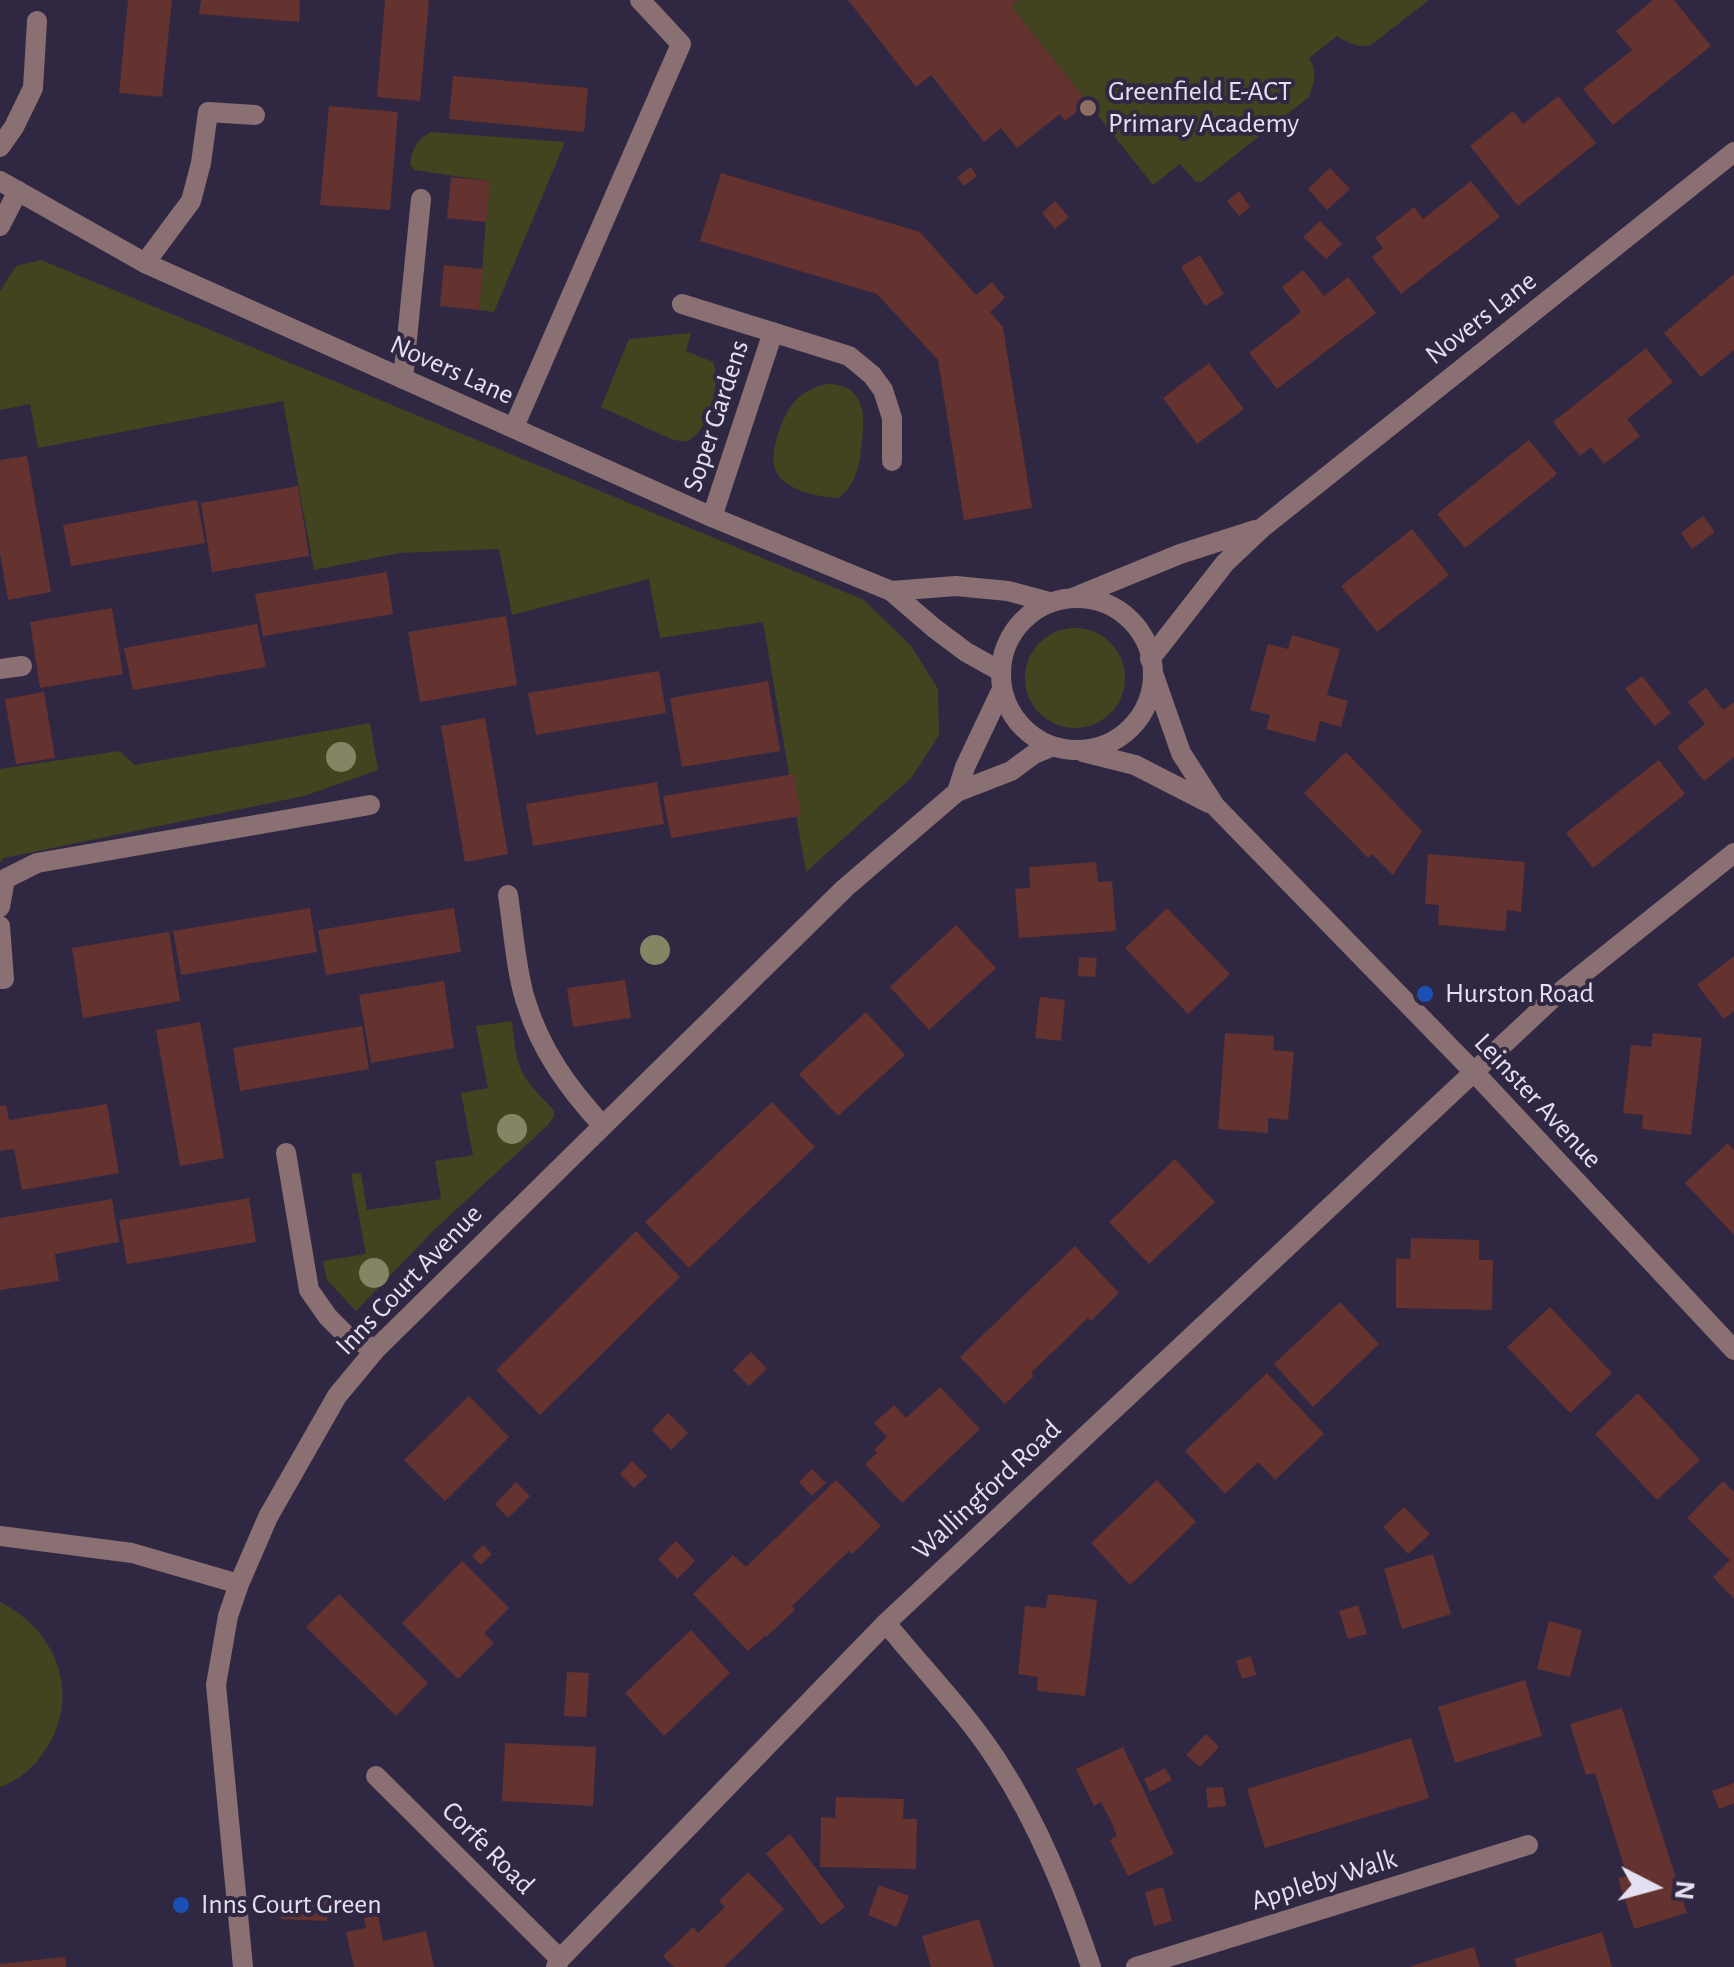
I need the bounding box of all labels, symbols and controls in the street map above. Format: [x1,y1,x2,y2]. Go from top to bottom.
place label: Greenfield E-ACT Primary Academy [1108,75,1299,141]
marker: Greenfield E-ACT Primary Academy [1077,97,1099,119]
street label: Novers Lane [1419,264,1543,372]
street label: Novers Lane [385,328,519,412]
street label: Soper Gardens [676,336,756,496]
place label: Hurston Road [1445,977,1594,1011]
marker: Hurston Road [1414,983,1436,1005]
street label: Leinster Avenue [1467,1026,1609,1176]
street label: Inns Court Avenue [329,1198,489,1362]
street label: Wallingford Road [906,1413,1068,1567]
street label: Corfe Road [435,1795,541,1901]
north arrow [1604,1837,1704,1937]
street label: Appleby Walk [1247,1842,1401,1918]
text: N [1669,1879,1699,1901]
place label: Inns Court Green [201,1888,382,1922]
marker: Inns Court Green [170,1894,192,1916]

